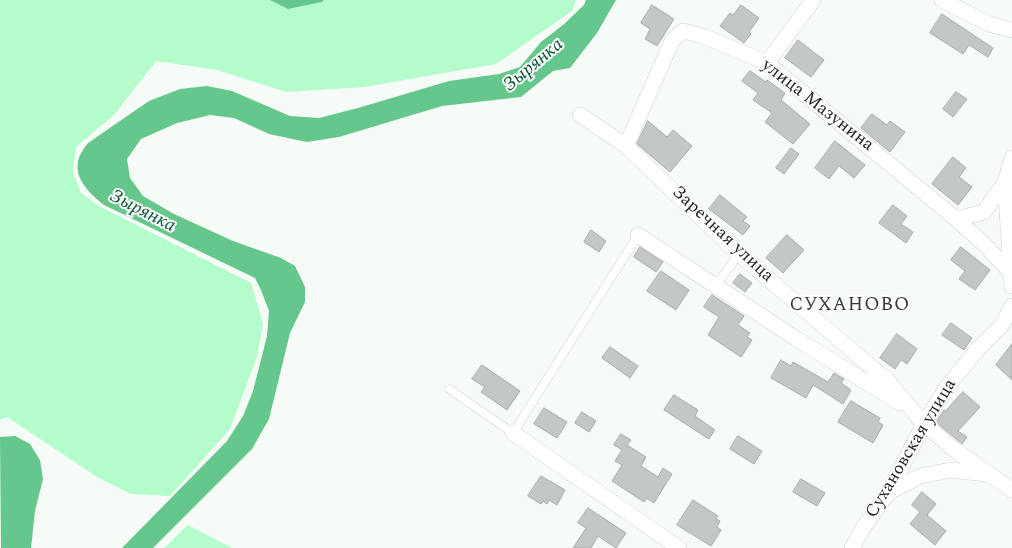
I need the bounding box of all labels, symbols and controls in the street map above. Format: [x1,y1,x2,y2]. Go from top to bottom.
water label: Зырянка [499,34,569,98]
street label: улица Мазунина [756,55,878,157]
street label: Заречная улица [667,182,777,288]
water label: Зырянка [105,186,179,238]
district label: СУХАНОВО [789,295,911,317]
street label: Сухановская улица [862,375,962,523]

